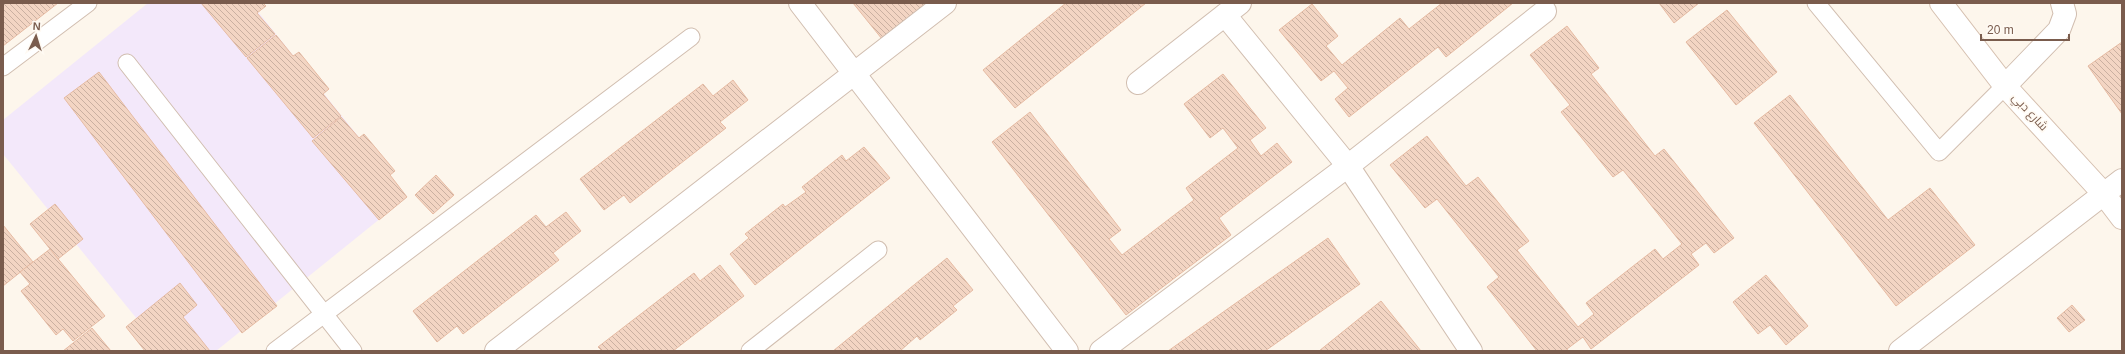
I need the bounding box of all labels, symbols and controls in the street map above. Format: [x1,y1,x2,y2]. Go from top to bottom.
north arrow [16,16,56,56]
scale bar [1981,16,2069,42]
text: N [32,20,41,32]
text: 20 m [1987,23,2014,37]
street label: شارع دبي [2007,90,2051,136]

